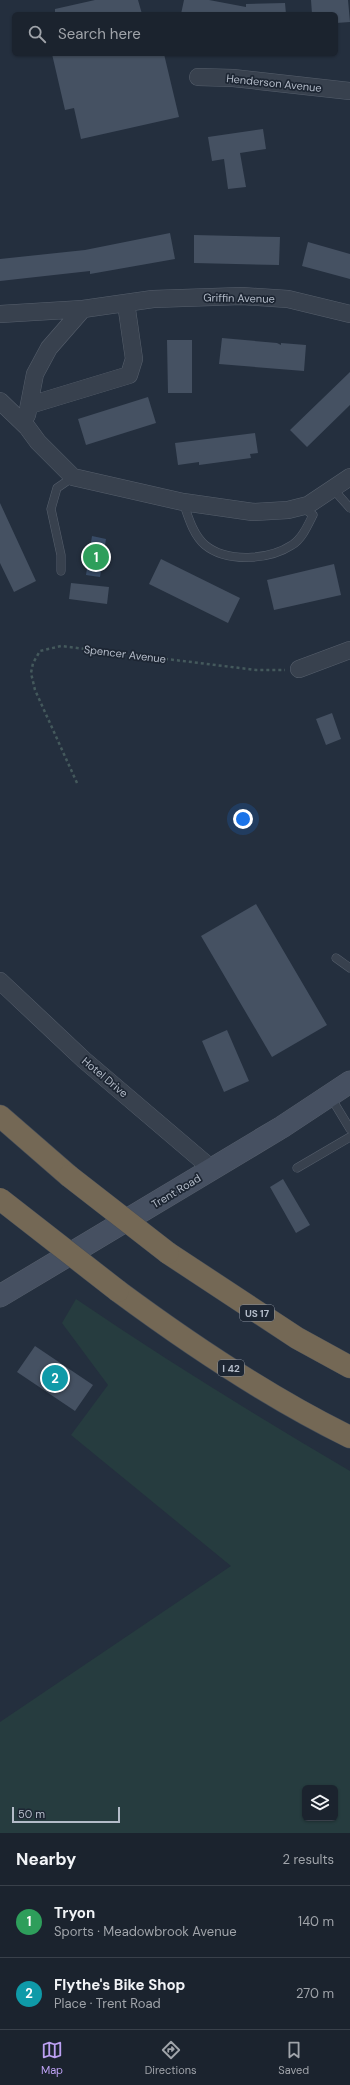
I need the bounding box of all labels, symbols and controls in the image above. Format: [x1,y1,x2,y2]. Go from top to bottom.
search box [12,12,338,56]
icon: search [26,23,48,45]
text: Search here [58,24,141,44]
street label: Henderson Avenue [226,71,322,95]
street label: Griffin Avenue [203,290,275,306]
pin: 1 [83,542,109,572]
street label: Spencer Avenue [83,642,167,666]
your location [233,809,253,829]
street label: Hotel Drive [79,1054,131,1100]
street label: Trent Road [149,1171,203,1211]
road number: US 17 [240,1305,274,1321]
road number: I 42 [218,1360,244,1376]
pin: 2 [42,1363,68,1393]
map controls [302,1785,338,1821]
button: layers [302,1785,338,1821]
scale bar [12,1805,120,1824]
text: 50 m [18,1807,45,1821]
text: Nearby [16,1848,76,1870]
text: 2 results [283,1851,334,1868]
text: Tryon [54,1903,95,1923]
text: 1 [27,1913,31,1930]
text: 140 m [298,1913,334,1930]
text: Sports · Meadowbrook Avenue [54,1923,237,1940]
text: Flythe's Bike Shop [54,1975,185,1995]
text: 2 [25,1985,33,2002]
text: 270 m [296,1985,334,2002]
text: Place · Trent Road [54,1995,161,2012]
tab: Map [41,2039,63,2077]
tab: Directions [145,2039,197,2077]
tab: Saved [278,2039,309,2077]

